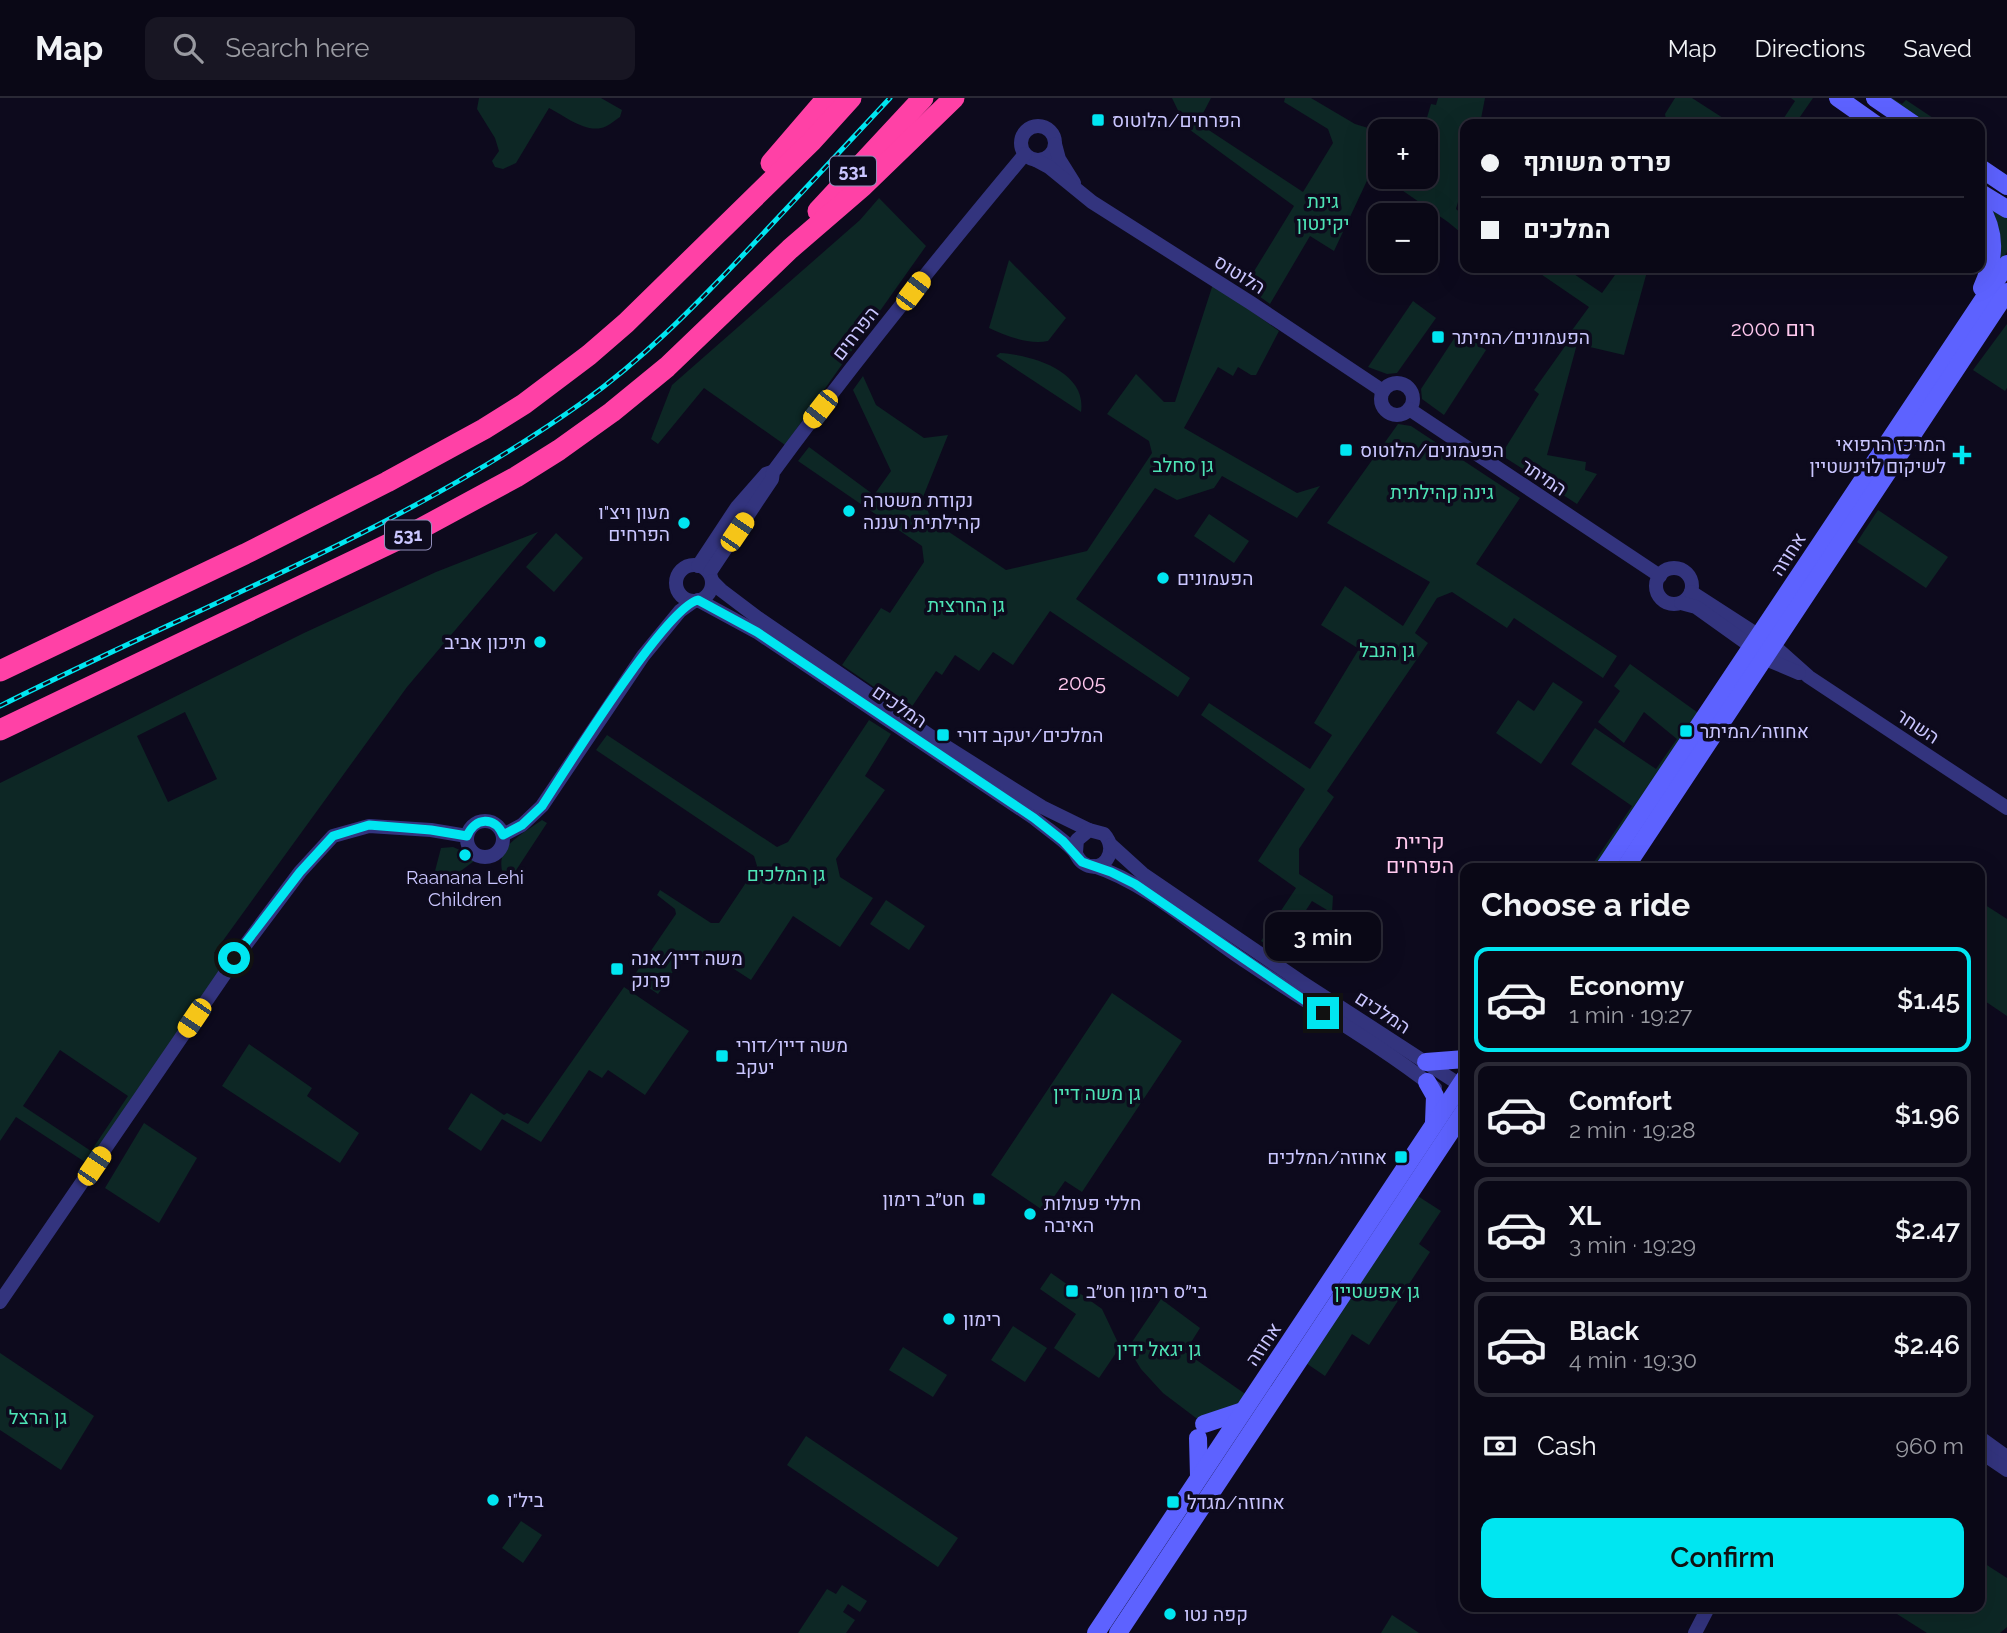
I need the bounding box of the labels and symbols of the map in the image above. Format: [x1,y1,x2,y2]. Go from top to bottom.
place label: הפרחים/הלוטוס [1112,109,1241,131]
marker: הפרחים/הלוטוס [1090,112,1106,128]
road number: 531 [830,156,876,186]
park label: גינת יקינטון [1297,190,1349,234]
street label: הלוטוס [1210,250,1270,298]
car [892,268,935,314]
street label: הפרחים [827,302,883,364]
district label: רום 2000 [1731,316,1815,341]
place label: הפעמונים/המיתר [1452,326,1590,348]
marker: הפעמונים/המיתר [1430,329,1446,345]
car [799,386,842,432]
place label: המרכז הרפואי לשיקום לוינשטיין [1809,433,1946,477]
place label: הפעמונים/הלוטוס [1360,439,1504,461]
marker: הפעמונים/הלוטוס [1338,442,1354,458]
marker: המרכז הרפואי לשיקום לוינשטיין [1952,445,1972,465]
park label: גן סחלב [1152,454,1214,476]
street label: המיתר [1517,454,1571,500]
park label: גינה קהילתית [1390,481,1494,503]
place label: נקודת משטרה קהילתית רעננה [863,489,981,533]
place label: מעון ויצ"ו הפרחים [598,501,670,545]
marker: נקודת משטרה קהילתית רעננה [841,503,857,519]
car [717,509,758,555]
marker: מעון ויצ"ו הפרחים [676,515,692,531]
road number: 531 [385,520,431,550]
street label: אחוזה [1766,528,1810,580]
place label: הפעמונים [1177,567,1253,589]
marker: הפעמונים [1155,570,1171,586]
park label: גן החרצית [927,594,1005,616]
place label: תיכון אביב [444,631,526,653]
marker: תיכון אביב [532,634,548,650]
park label: גן הנבל [1359,639,1415,661]
district label: 2005 [1058,670,1106,695]
street label: המלכים [869,680,931,732]
street label: השחר [1892,704,1944,748]
place label: אחוזה/המיתר [1700,720,1809,742]
marker: אחוזה/המיתר [1678,723,1694,739]
place label: המלכים/יעקב דורי [957,724,1103,746]
marker: המלכים/יעקב דורי [935,727,951,743]
district label: קריית הפרחים [1386,829,1454,878]
marker: Raanana Lehi Children [457,847,473,863]
park label: גן המלכים [747,863,825,885]
place label: Raanana Lehi Children [406,866,524,910]
callout: 3 min [1265,912,1381,960]
route start [218,942,250,974]
place label: משה דיין/אנה פרנק [631,947,743,991]
marker: משה דיין/אנה פרנק [609,961,625,977]
street label: המלכים [1351,986,1415,1038]
car [174,995,215,1041]
route end [1307,997,1339,1029]
place label: משה דיין/דורי יעקב [736,1034,848,1078]
marker: משה דיין/דורי יעקב [714,1048,730,1064]
park label: גן משה דיין [1053,1082,1141,1104]
car [74,1143,115,1189]
place label: אחוזה/המלכים [1267,1146,1387,1168]
marker: אחוזה/המלכים [1393,1149,1409,1165]
place label: חט״ב רימון [882,1188,965,1210]
marker: חט״ב רימון [971,1191,987,1207]
place label: חללי פעולות האיבה [1044,1192,1141,1236]
marker: חללי פעולות האיבה [1022,1206,1038,1222]
place label: בי״ס רימון חט״ב [1086,1280,1207,1302]
park label: גן אפשטיין [1334,1280,1420,1302]
marker: בי״ס רימון חט״ב [1064,1283,1080,1299]
place label: רימון [963,1308,1001,1330]
marker: רימון [941,1311,957,1327]
street label: אחוזה [1241,1318,1285,1370]
park label: גן יגאל ידין [1117,1338,1201,1360]
park label: גן הרצל [9,1406,67,1428]
place label: ביל"ו [507,1489,544,1511]
place label: אחוזה/מגדל [1187,1491,1285,1513]
marker: ביל"ו [485,1492,501,1508]
marker: אחוזה/מגדל [1165,1494,1181,1510]
place label: קפה נטו [1184,1603,1248,1625]
marker: קפה נטו [1162,1606,1178,1622]

